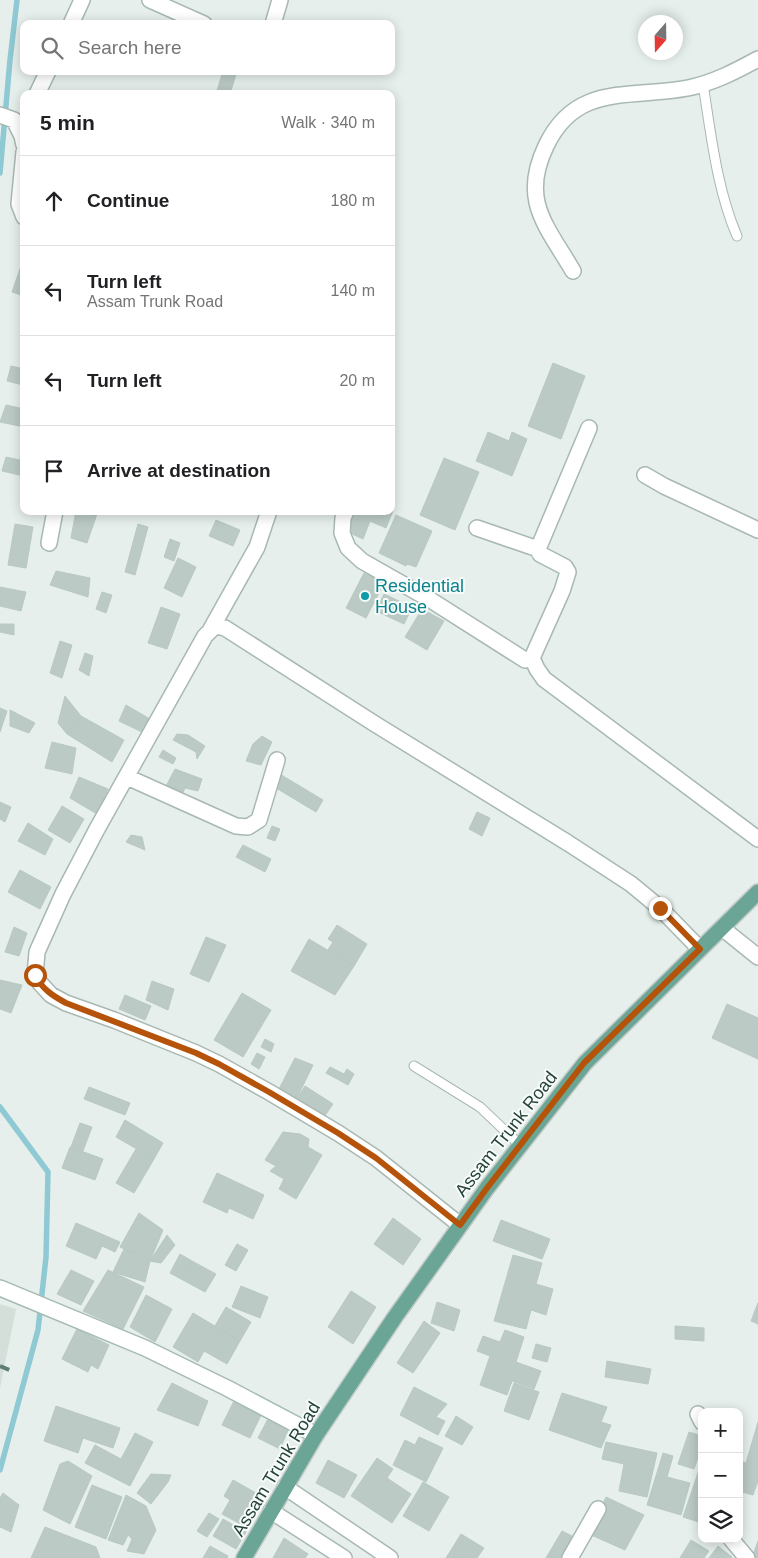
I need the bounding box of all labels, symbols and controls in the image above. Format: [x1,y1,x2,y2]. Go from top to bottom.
north arrow [638,15,683,60]
search box [20,20,395,75]
icon: search [38,34,66,62]
text: Search here [78,37,182,58]
text: 5 min [40,111,95,134]
text: Walk · 340 m [281,114,375,131]
icon: ahead [40,187,68,215]
text: Continue [87,190,169,211]
text: 180 m [331,192,375,209]
text: Turn left [87,271,162,292]
icon: left [40,277,68,305]
text: 140 m [331,282,375,299]
text: Assam Trunk Road [87,293,223,310]
icon: left [40,367,68,395]
text: Turn left [87,370,162,391]
text: 20 m [339,372,375,389]
icon: arrive [40,457,68,485]
text: Arrive at destination [87,460,271,481]
place label: Residential House [375,576,464,617]
marker: Residential House [359,590,371,602]
route end [649,897,672,920]
route start [24,964,47,987]
street label: Assam Trunk Road [451,1068,561,1200]
street label: Assam Trunk Road [228,1398,324,1540]
map controls [698,1408,743,1543]
button: + [698,1408,743,1453]
button: − [698,1453,743,1498]
button: layers [698,1498,743,1543]

